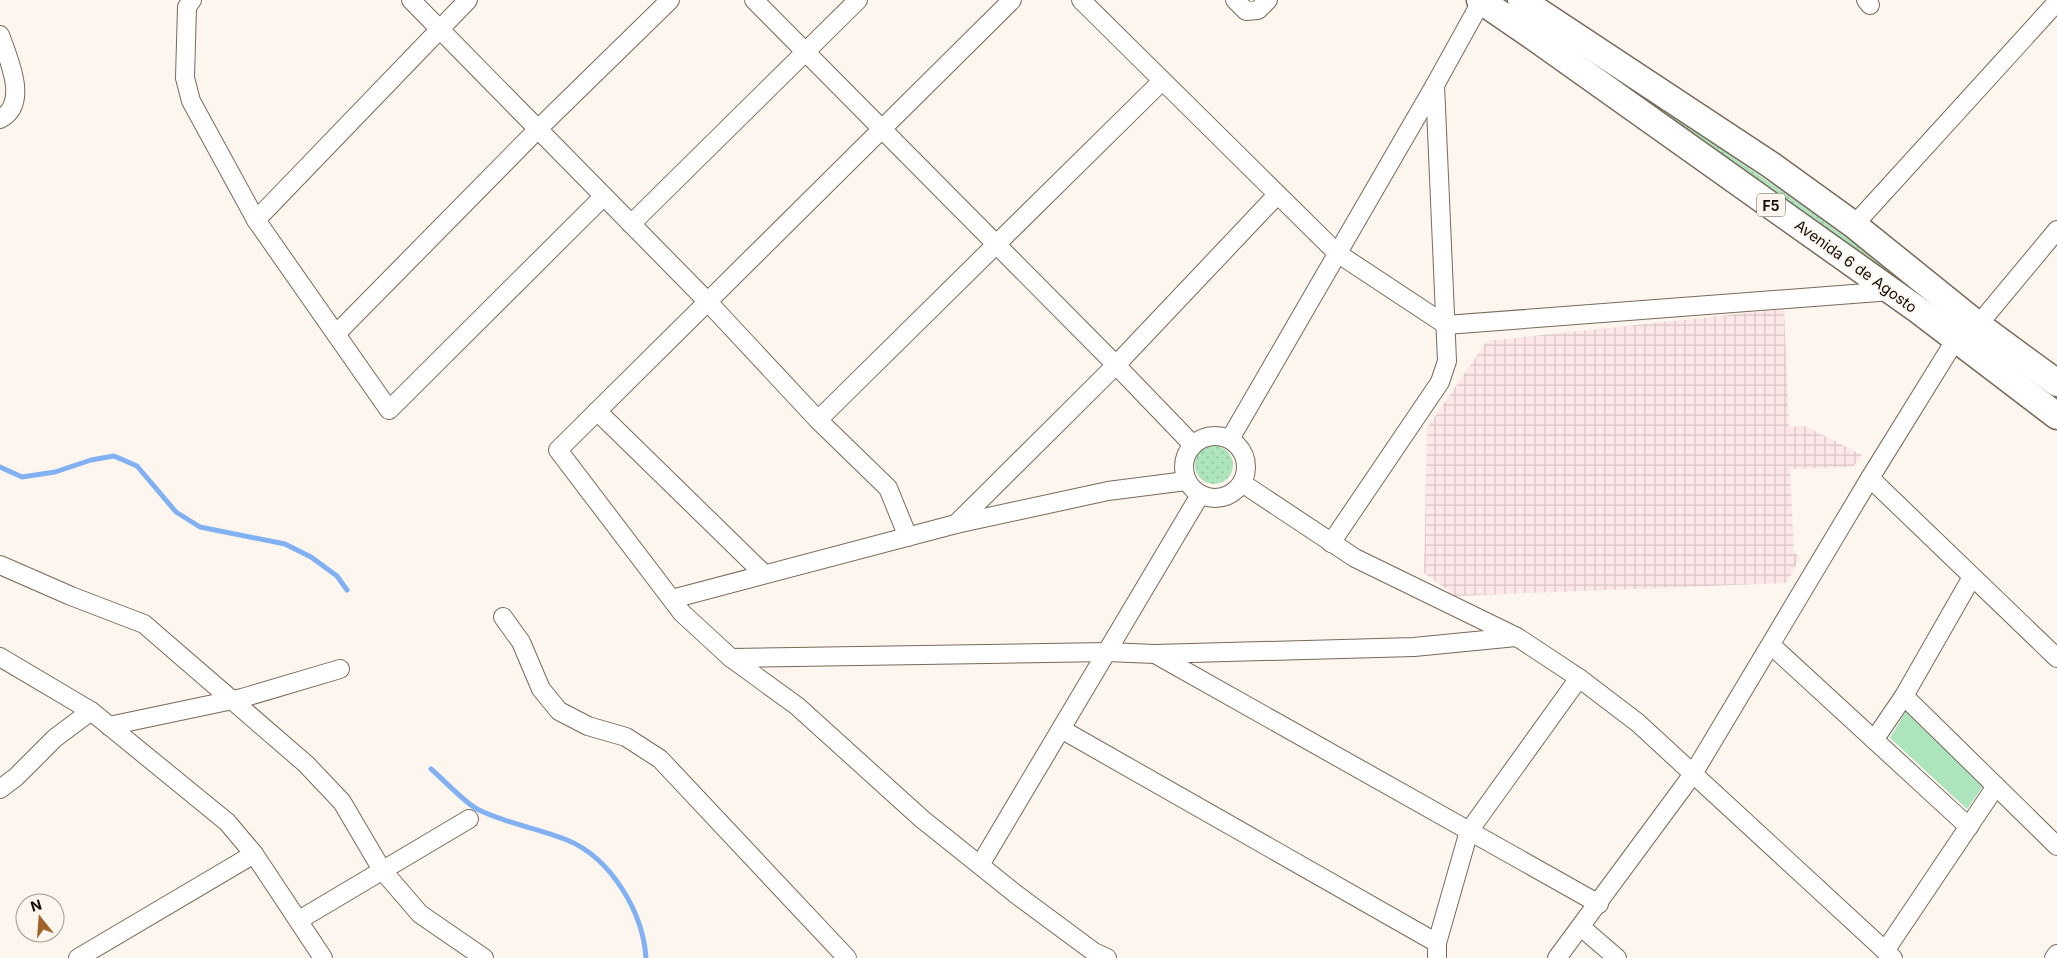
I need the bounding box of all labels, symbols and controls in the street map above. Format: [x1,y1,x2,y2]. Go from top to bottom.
road number: F5 [1757,194,1785,216]
street label: Avenida 6 de Agosto [1791,215,1921,317]
north arrow [15,893,65,943]
text: N [28,895,44,915]

